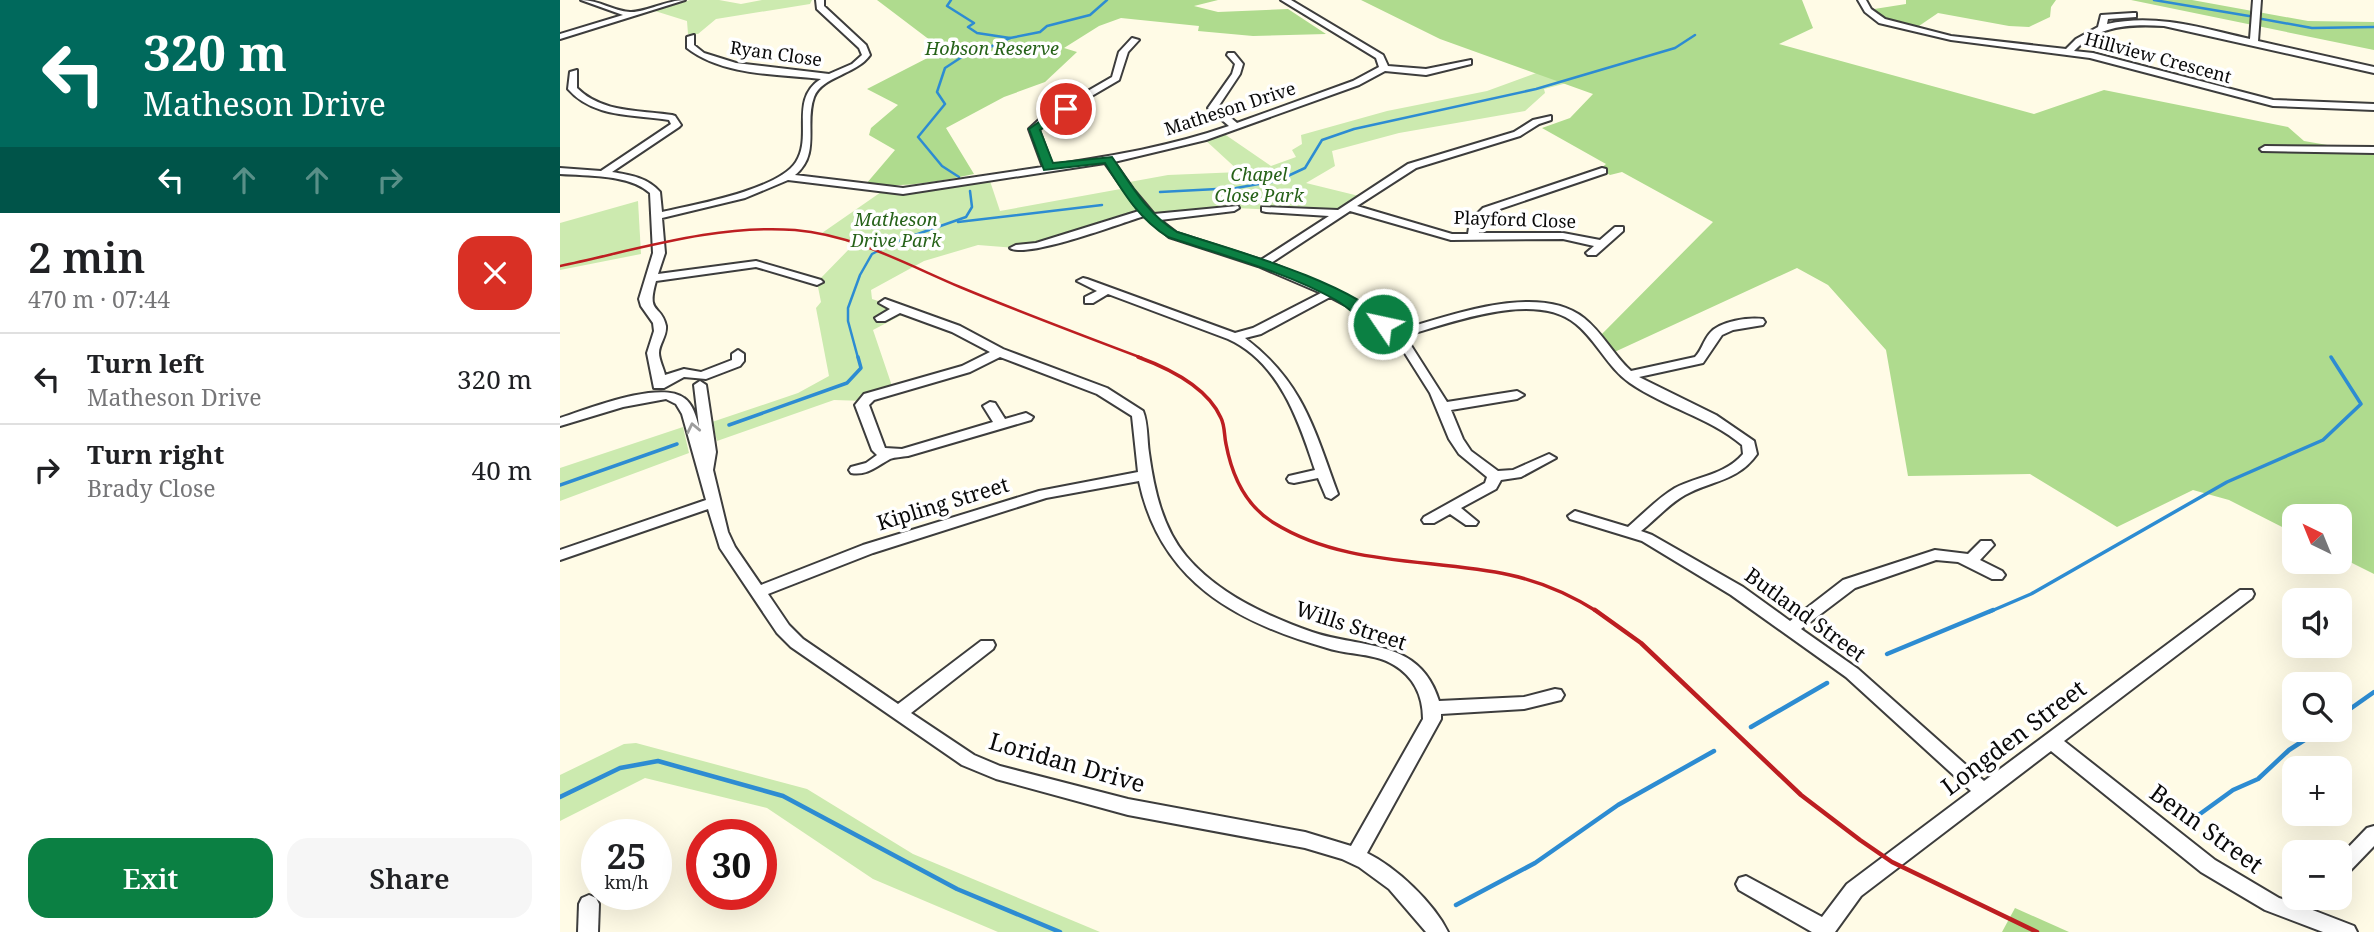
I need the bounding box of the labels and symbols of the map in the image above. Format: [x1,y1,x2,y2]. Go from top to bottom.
street label: Hillview Crescent [2082,26,2234,88]
street label: Ryan Close [729,35,824,71]
park label: Hobson Reserve [924,36,1059,60]
street label: Matheson Drive [1161,76,1298,141]
pin [1036,79,1096,139]
park label: Chapel Close Park [1214,162,1304,207]
street label: Playford Close [1453,205,1577,233]
park label: Matheson Drive Park [850,207,942,252]
position arrow [1346,287,1420,361]
one-way arrow [686,422,701,434]
street label: Kipling Street [873,470,1012,536]
north arrow [2282,504,2352,574]
street label: Butland Street [1739,561,1872,668]
street label: Wills Street [1292,594,1410,656]
street label: Longden Street [1934,671,2092,802]
street label: Loridan Drive [986,724,1149,800]
street label: Benn Street [2144,775,2270,880]
speed limit sign: 30 [686,819,777,910]

